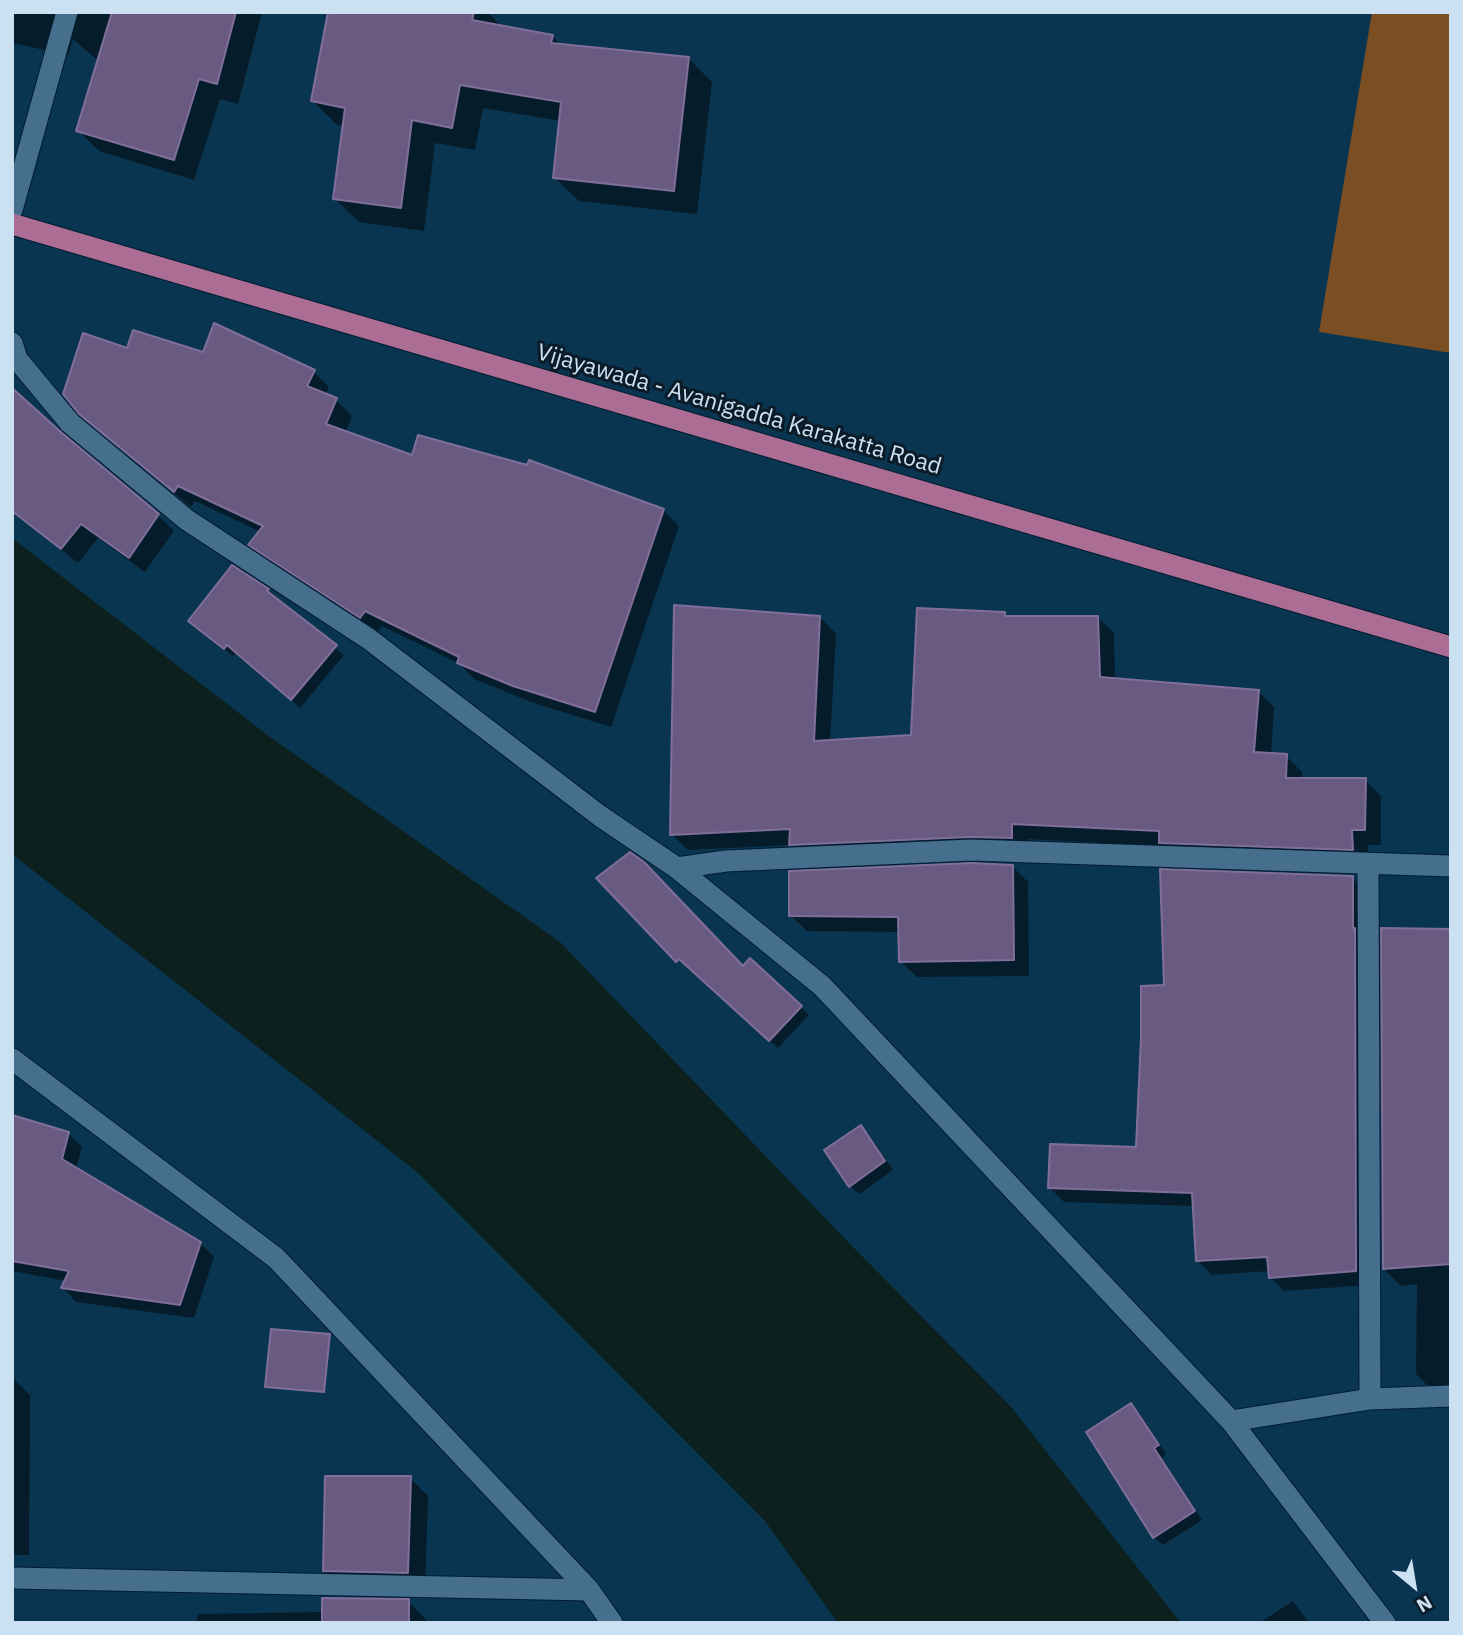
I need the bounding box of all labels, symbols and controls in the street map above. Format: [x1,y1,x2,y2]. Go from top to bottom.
street label: Vijayawada - Avanigadda Karakatta Road [534,339,944,481]
north arrow [1379,1551,1449,1621]
text: N [1413,1590,1436,1618]

